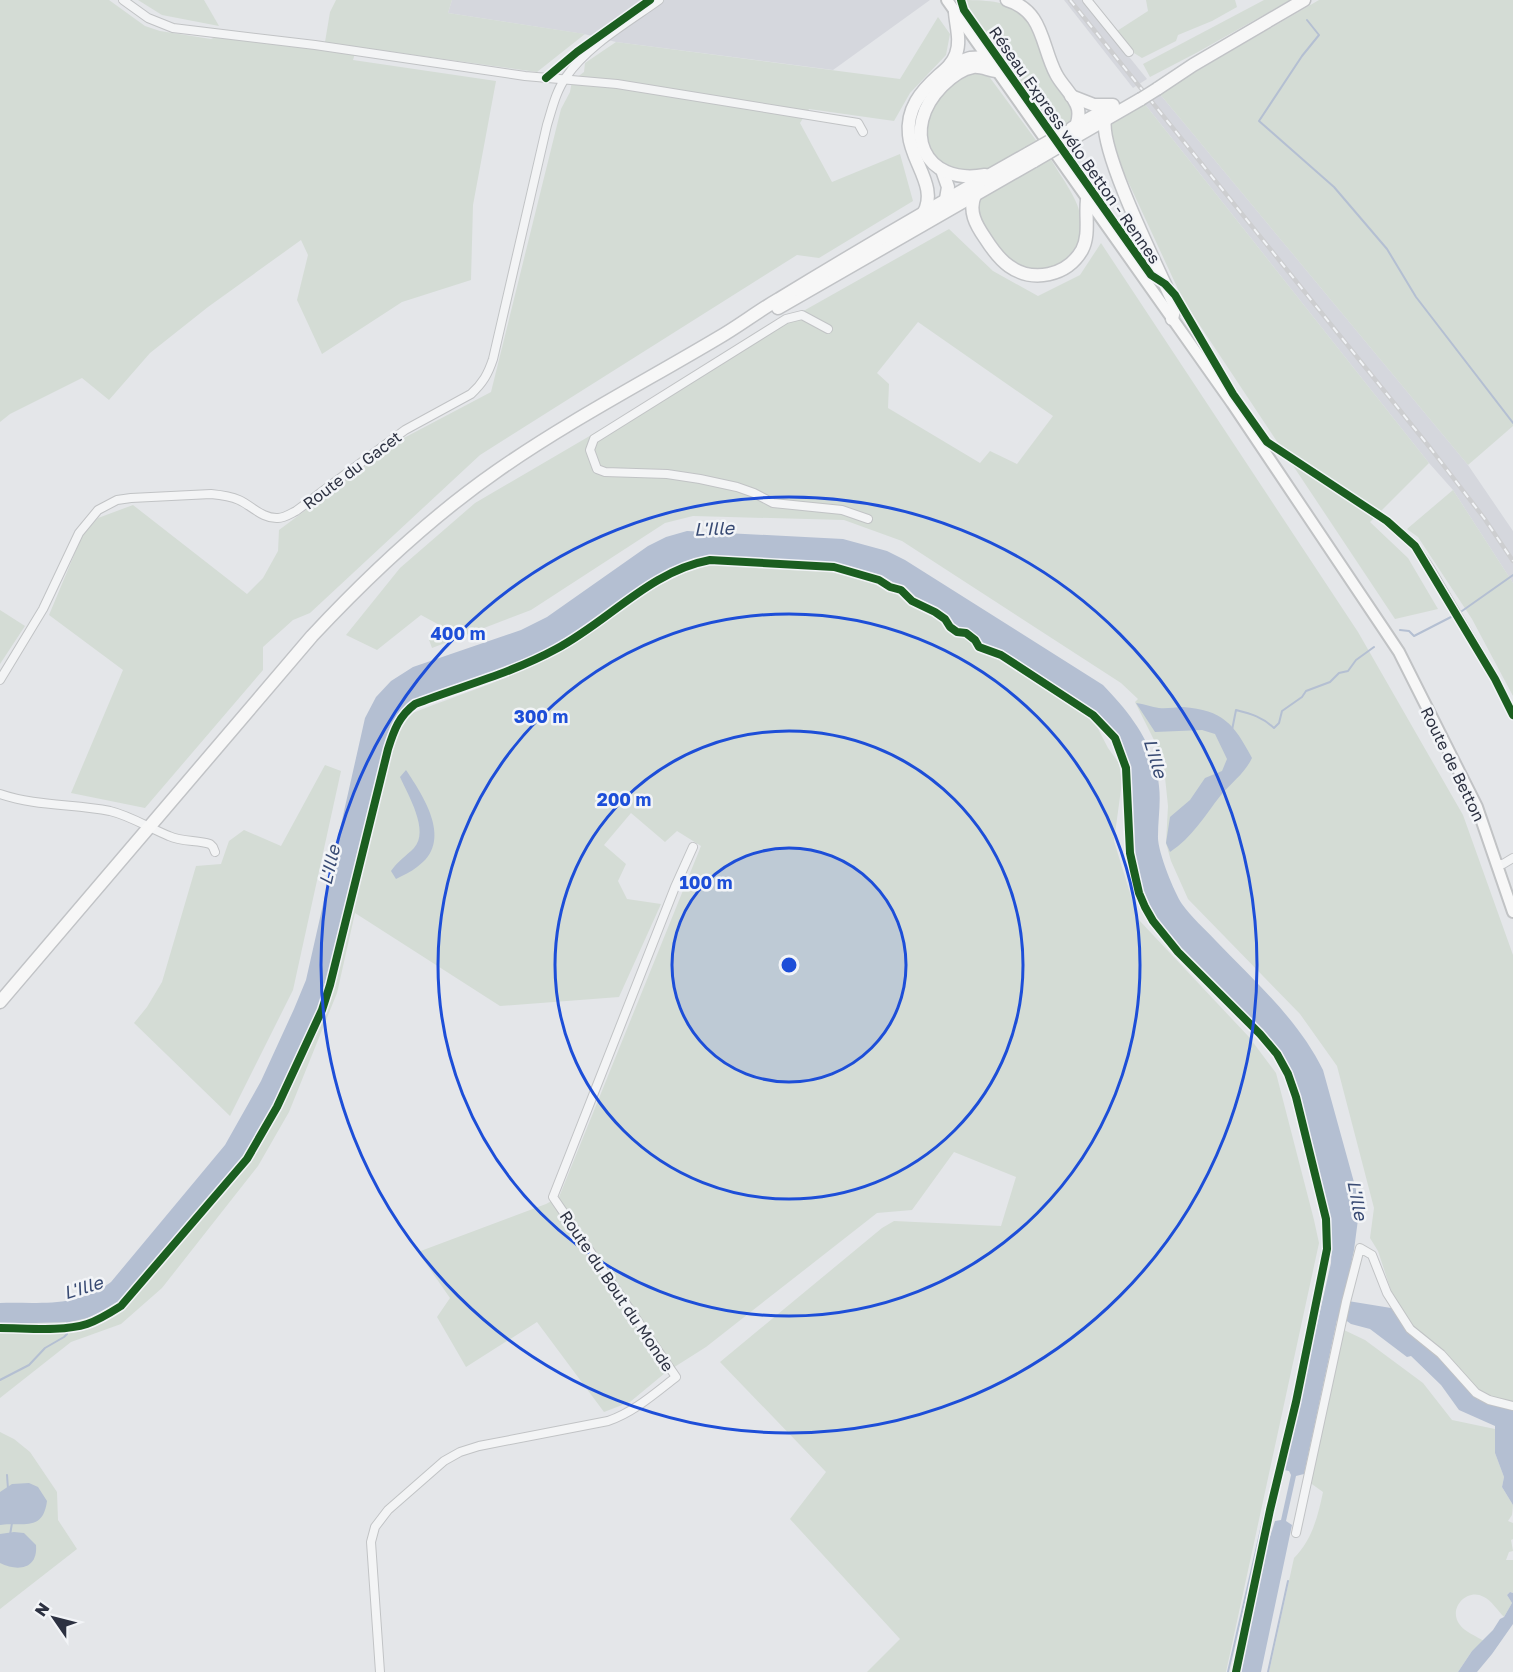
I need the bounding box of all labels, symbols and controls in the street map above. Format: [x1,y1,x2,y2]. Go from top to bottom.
street label: Réseau Express vélo Betton - Rennes [985,22,1165,268]
street label: Route du Gacet [299,427,405,513]
water label: L'Ille [694,516,736,540]
text: 400 m [431,622,485,644]
street label: Route de Betton [1417,703,1489,825]
text: 300 m [514,705,568,727]
water label: L'Ille [1140,736,1173,782]
text: 200 m [597,788,651,810]
water label: L'Ille [314,842,345,887]
text: 100 m [680,871,732,893]
centre of rings [779,955,799,975]
water label: L'Ille [1343,1178,1373,1223]
street label: Route du Bout du Monde [556,1207,678,1375]
water label: L'Ille [61,1270,107,1303]
north arrow [24,1588,84,1648]
text: N [30,1599,53,1620]

